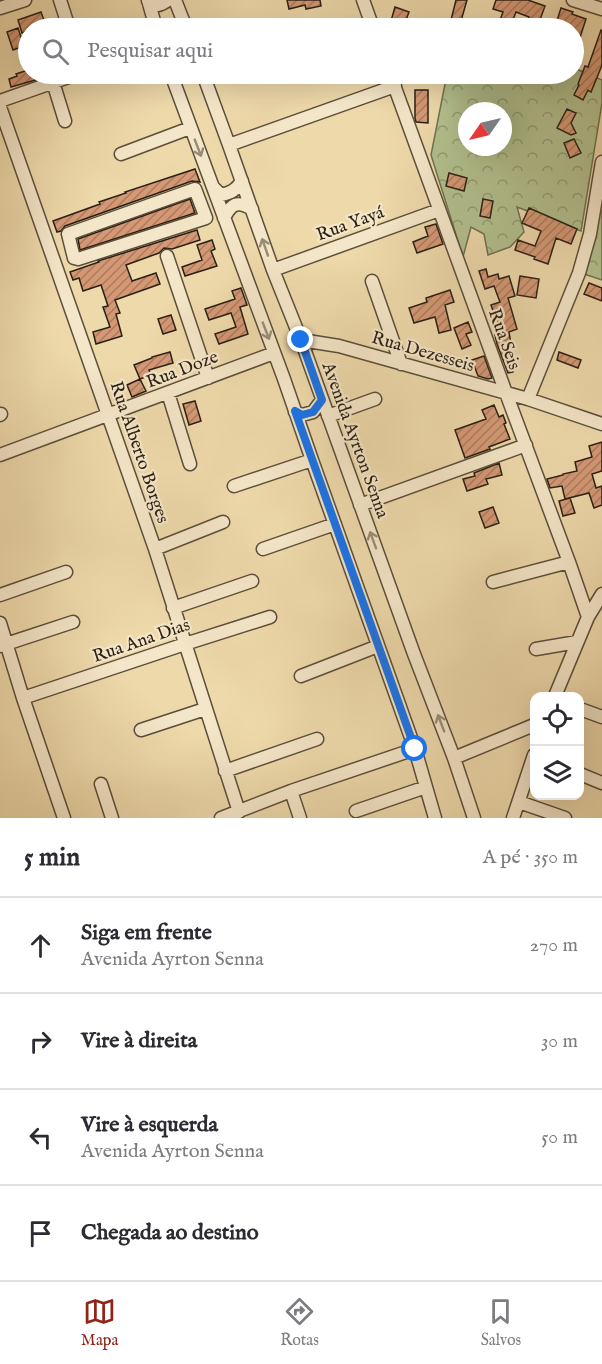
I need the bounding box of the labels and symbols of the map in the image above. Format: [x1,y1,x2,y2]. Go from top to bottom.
north arrow [458,102,512,156]
one-way arrow [193,138,204,157]
street label: Rua Yayá [313,201,388,247]
one-way arrow [258,238,269,257]
street label: Rua Seis [482,306,525,373]
one-way arrow [261,321,272,340]
route end [287,326,313,352]
street label: Rua Dezesseis [368,327,477,378]
street label: Rua Doze [143,346,222,395]
street label: Avenida Ayrton Senna [315,358,394,522]
street label: Rua Alberto Borges [104,379,174,526]
one-way arrow [367,531,378,550]
street label: Rua Ana Dias [90,614,193,669]
one-way arrow [434,714,445,733]
route start [401,735,427,761]

